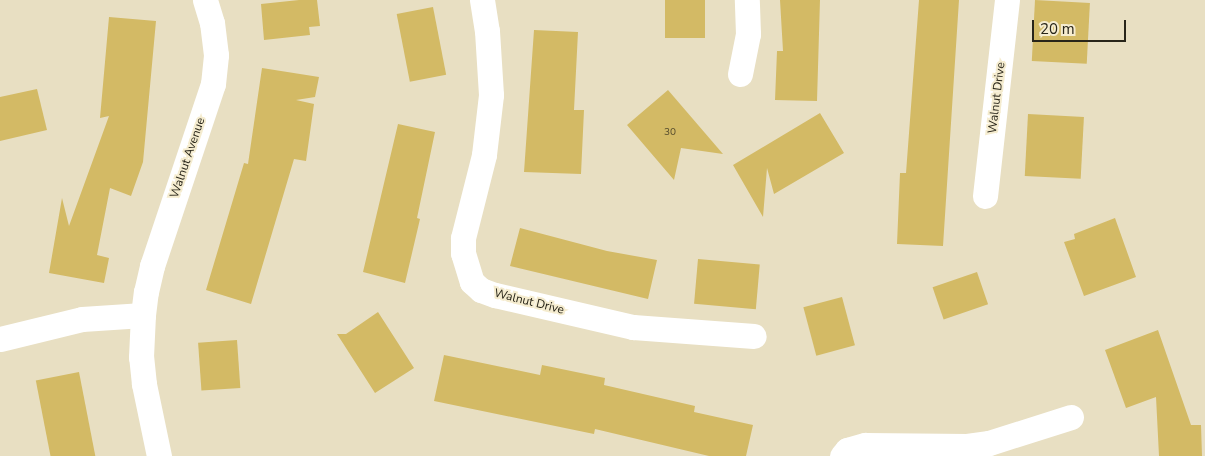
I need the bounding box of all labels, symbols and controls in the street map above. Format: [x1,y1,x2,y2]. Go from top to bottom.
scale bar [1035,10,1129,42]
text: 20 m [1040,19,1075,39]
street label: Walnut Drive [985,62,1009,134]
street label: Walnut Avenue [168,116,208,200]
house number: 30 [664,127,676,139]
street label: Walnut Drive [492,286,566,318]

